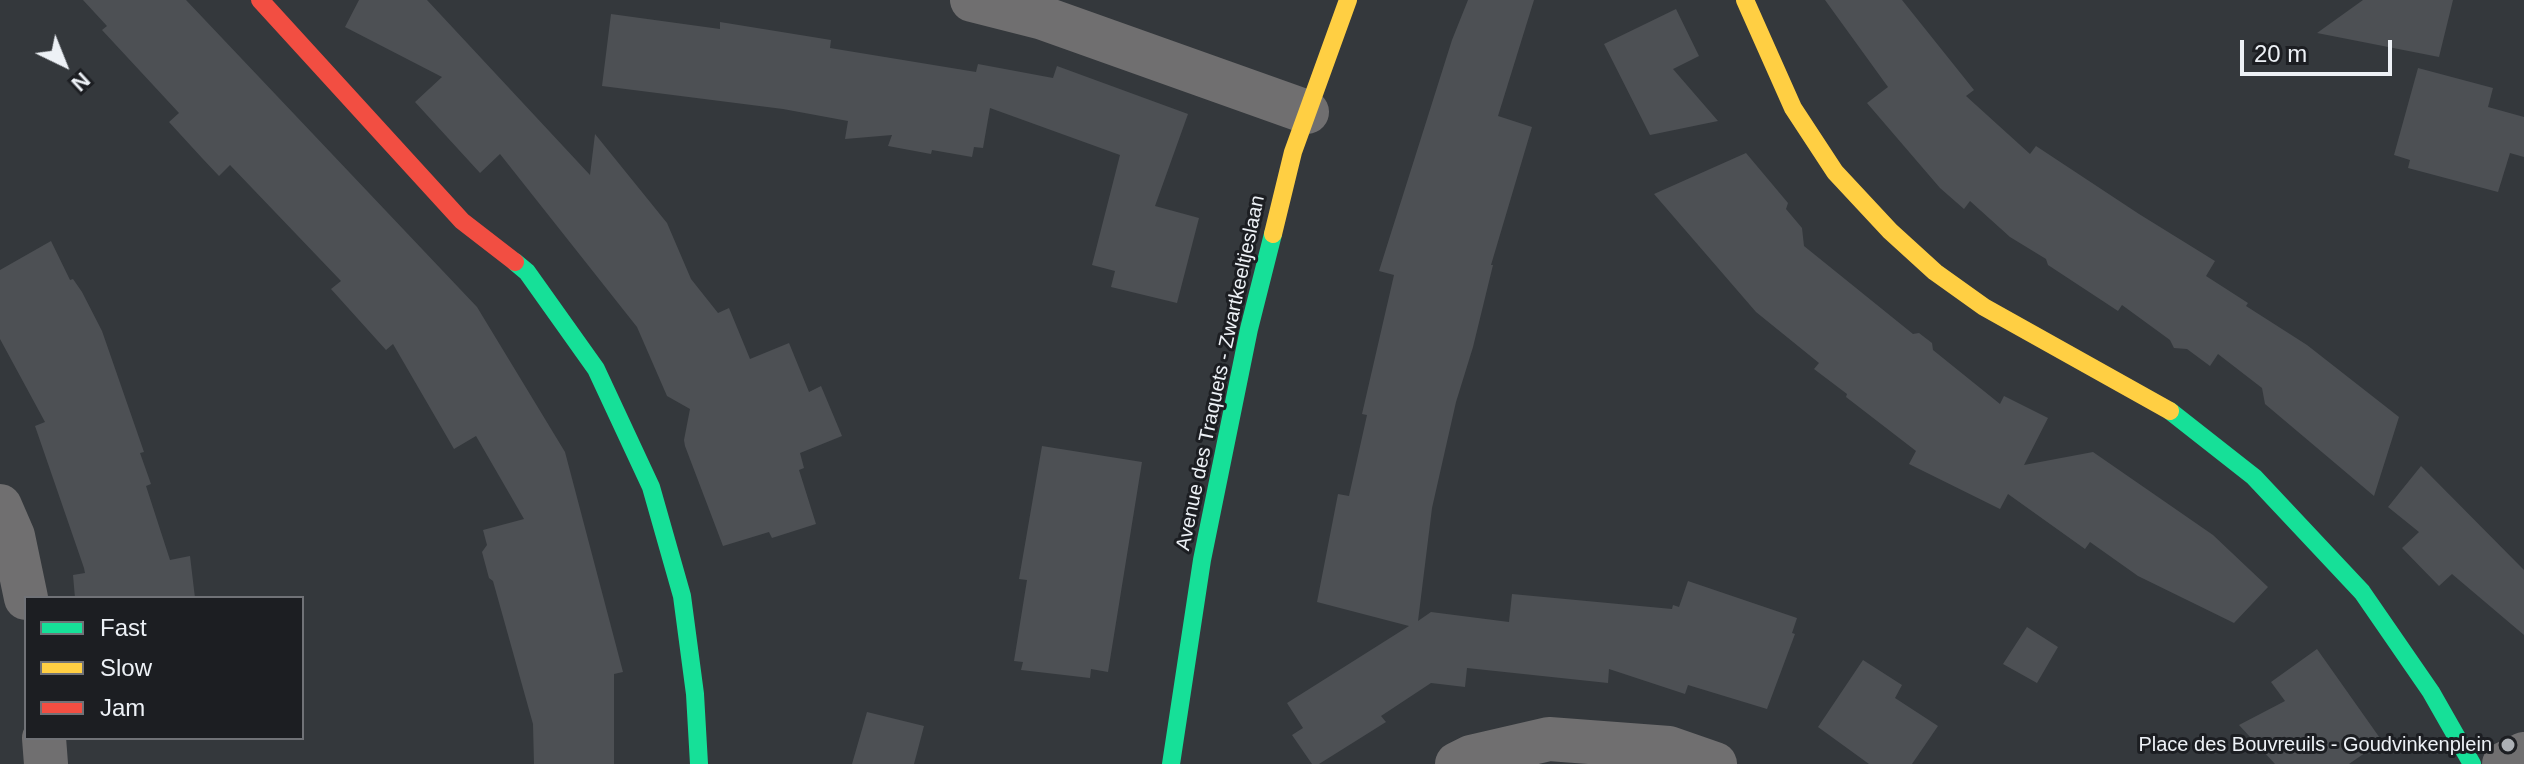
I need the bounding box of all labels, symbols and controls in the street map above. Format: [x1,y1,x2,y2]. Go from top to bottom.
north arrow [24,24,104,104]
scale bar [2244,24,2396,74]
text: 20 m [2254,40,2307,67]
text: N [66,67,95,96]
street label: Avenue des Traquets - Zwartkeeltjeslaan [1172,193,1270,553]
legend [24,596,304,740]
text: Fast [100,614,147,641]
text: Slow [100,654,152,681]
text: Jam [100,694,145,721]
place label: Place des Bouvreuils - Goudvinkenplein [2138,733,2492,757]
marker: Place des Bouvreuils - Goudvinkenplein [2499,736,2517,754]

